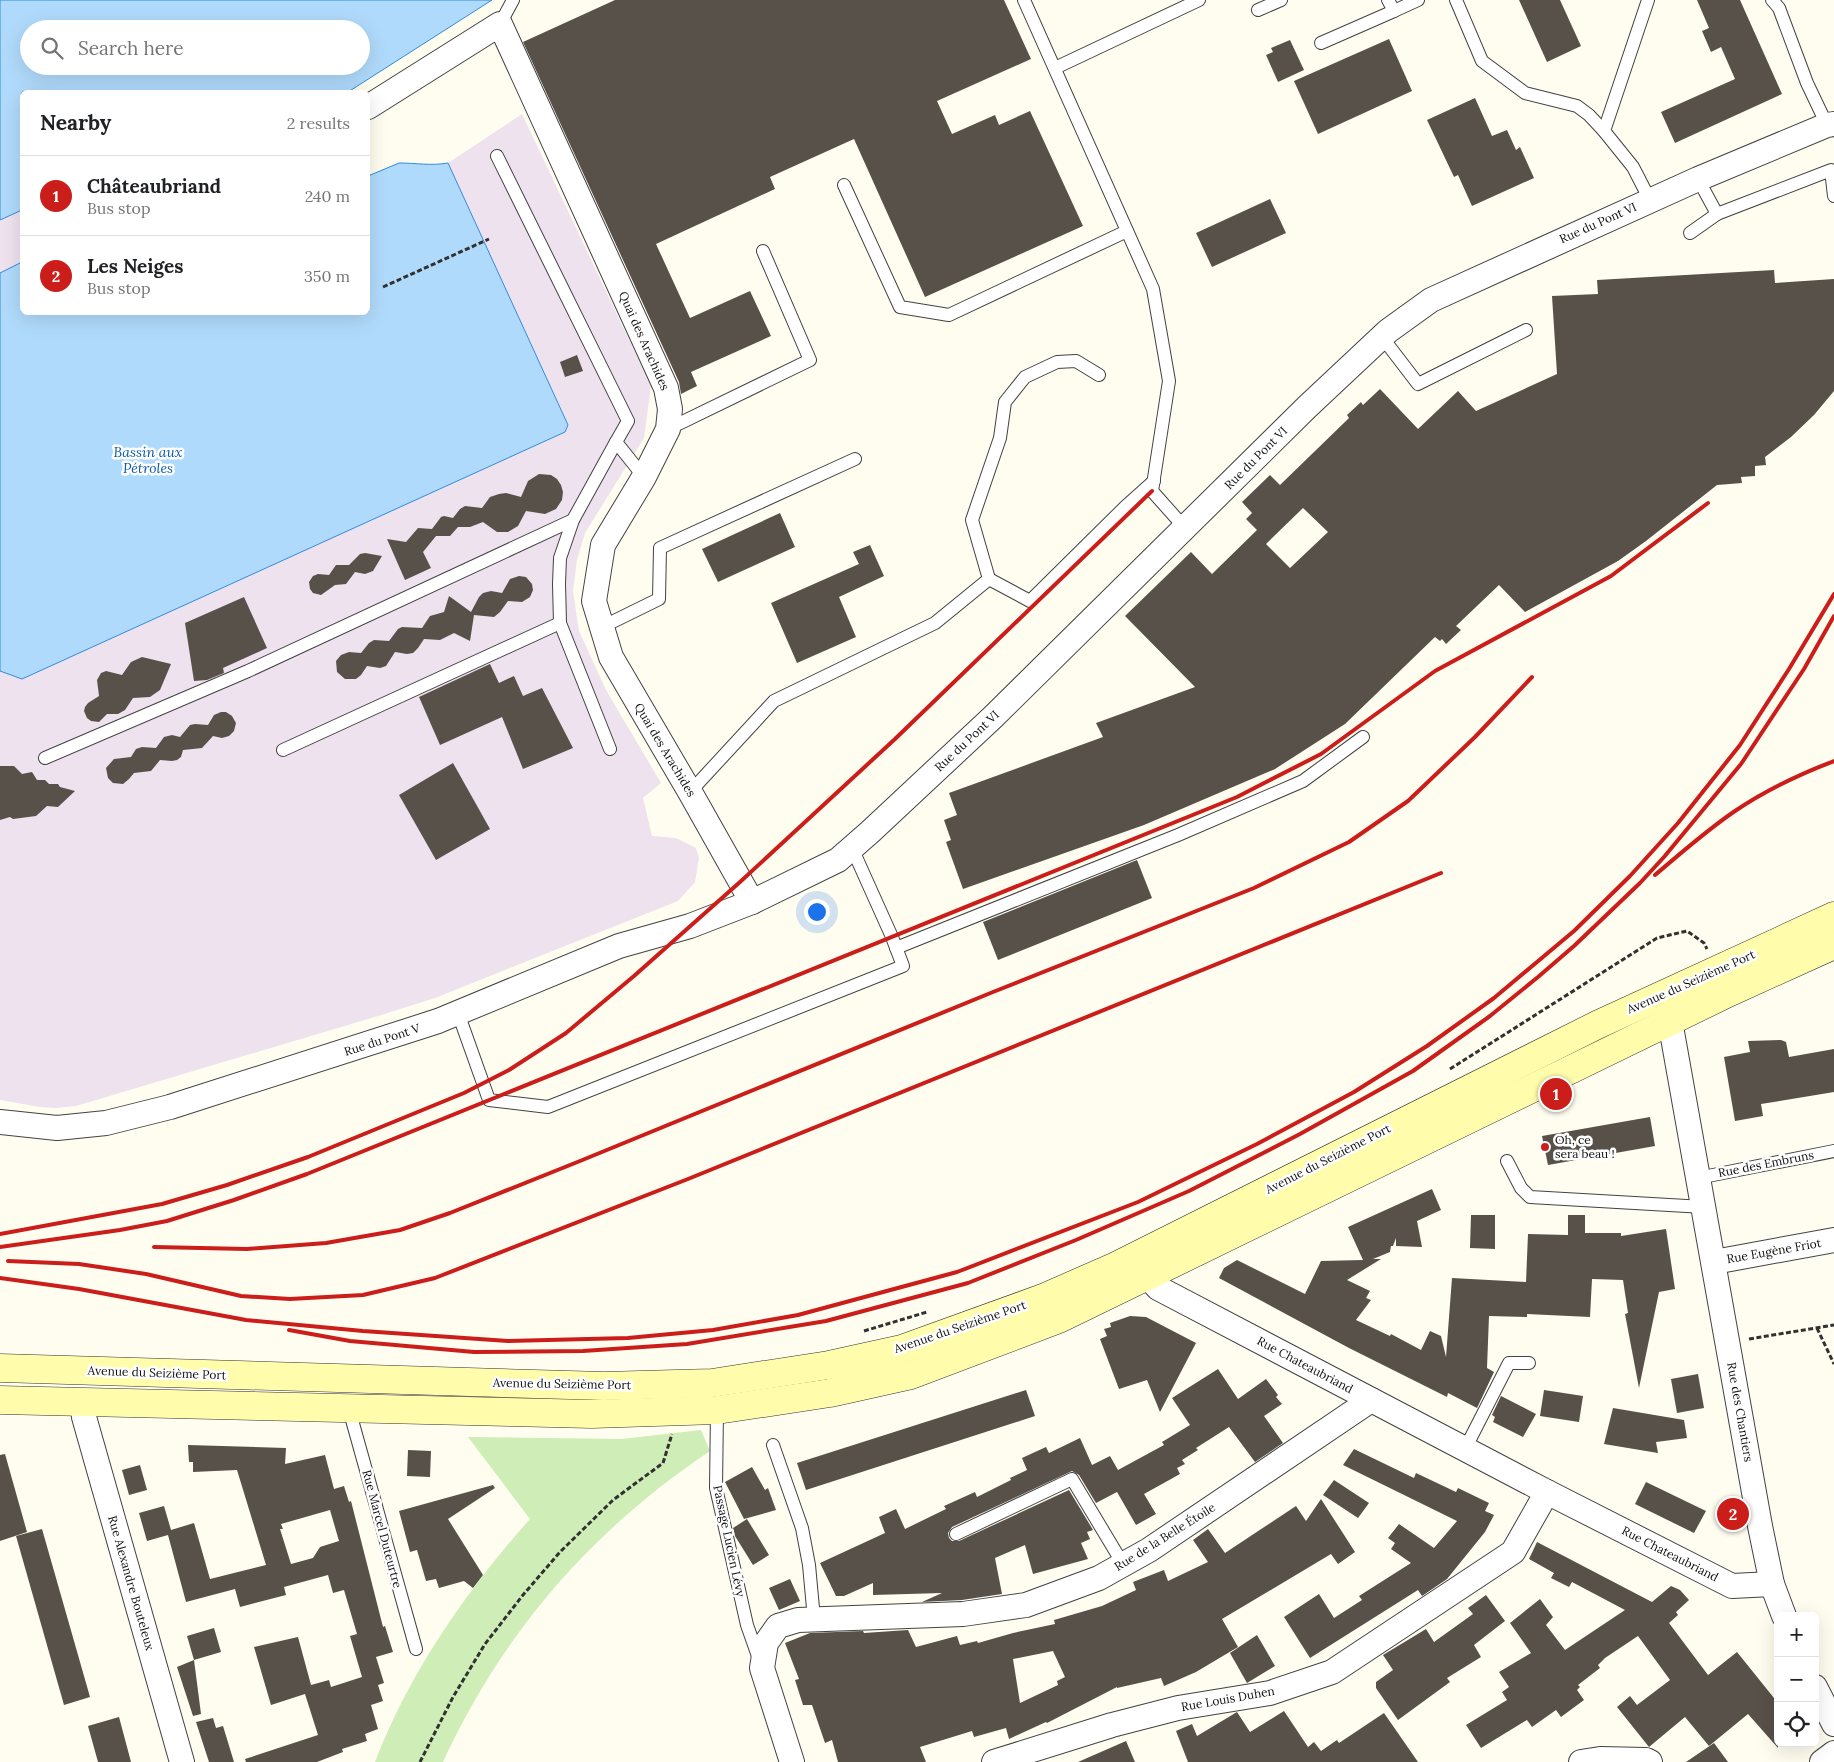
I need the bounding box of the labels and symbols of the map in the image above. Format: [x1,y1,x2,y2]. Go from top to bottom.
street label: Rue du Pont VI [1557,199,1639,246]
street label: Quai des Arachides [616,289,673,393]
street label: Rue du Pont VI [1221,423,1290,492]
water label: Bassin aux Pétroles [114,443,183,477]
street label: Quai des Arachides [631,700,700,800]
street label: Rue du Pont VI [931,707,1002,774]
your location [804,899,830,925]
street label: Avenue du Seizième Port [1624,946,1757,1017]
street label: Rue du Pont V [342,1020,423,1059]
pin: 1 [1540,1075,1572,1113]
street label: Avenue du Seizième Port [1262,1120,1393,1197]
place label: Oh, ce sera beau ! [1555,1132,1615,1161]
marker: Oh, ce sera beau ! [1539,1141,1551,1153]
street label: Rue des Embruns [1717,1147,1815,1180]
street label: Rue Eugène Friot [1726,1235,1823,1266]
street label: Avenue du Seizième Port [891,1297,1028,1356]
street label: Rue Chateaubriand [1255,1333,1356,1396]
street label: Rue des Chantiers [1724,1361,1757,1463]
street label: Avenue du Seizième Port [87,1363,227,1382]
street label: Avenue du Seizième Port [492,1375,632,1392]
street label: Rue Marcel Duteurtre [359,1468,406,1590]
street label: Passage Lucien Lévy [710,1484,749,1599]
pin: 2 [1717,1495,1749,1533]
street label: Rue de la Belle Étoile [1112,1499,1218,1574]
street label: Rue Alexandre Bouteleux [105,1514,158,1653]
street label: Rue Chateaubriand [1619,1523,1721,1584]
street label: Rue Louis Duhen [1180,1683,1276,1714]

